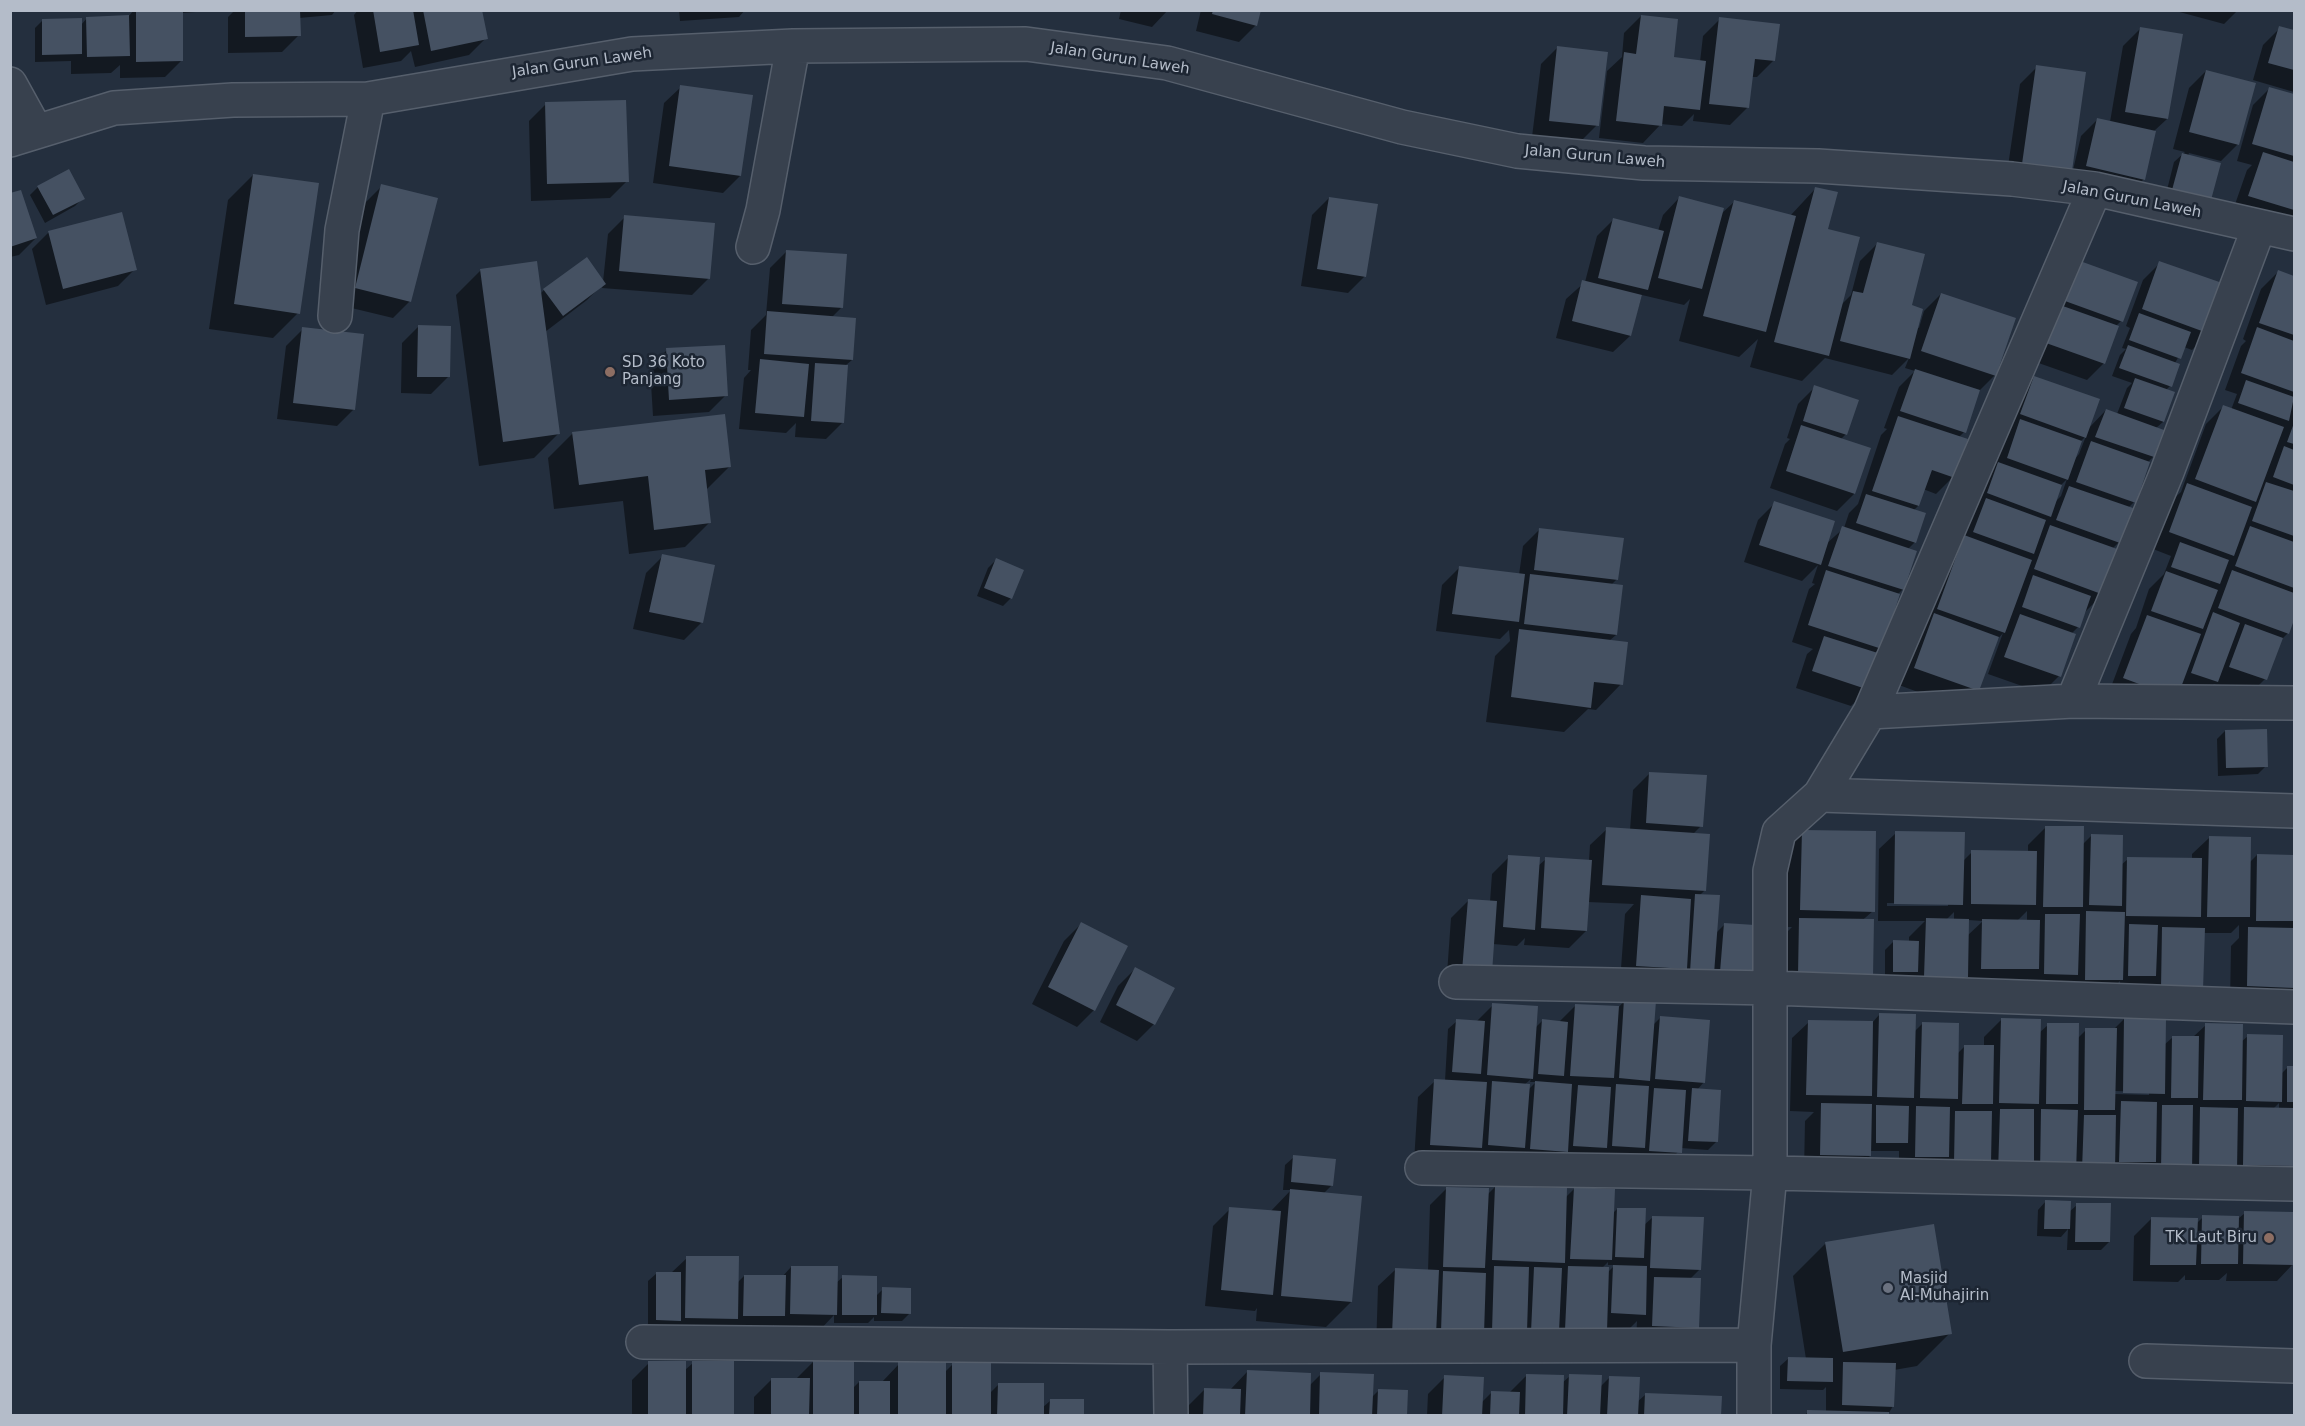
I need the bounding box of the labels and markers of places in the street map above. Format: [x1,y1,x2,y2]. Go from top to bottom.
place label: SD 36 Koto Panjang [622,354,705,389]
marker: SD 36 Koto Panjang [603,365,617,379]
place label: TK Laut Biru [2165,1229,2257,1247]
marker: TK Laut Biru [2262,1231,2276,1245]
place label: Masjid Al-Muhajirin [1900,1270,1989,1305]
marker: Masjid Al-Muhajirin [1881,1281,1895,1295]

